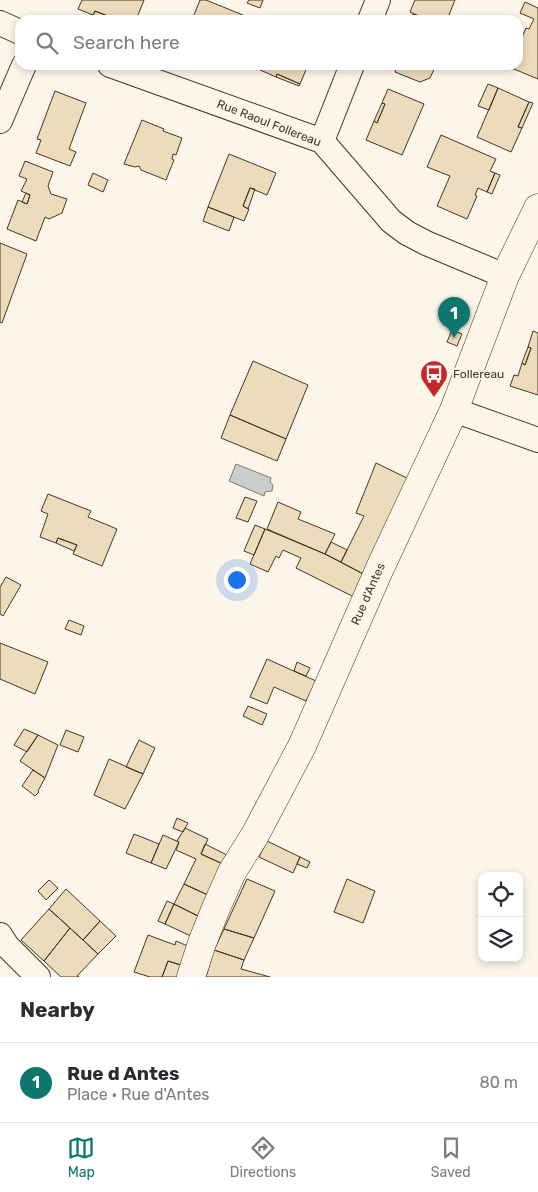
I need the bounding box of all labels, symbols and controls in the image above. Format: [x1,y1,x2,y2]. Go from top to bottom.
search box [15,15,523,70]
icon: search [33,29,61,57]
text: Search here [73,31,180,54]
street label: Rue Raoul Follereau [215,97,323,149]
pin: 1 [438,297,470,338]
bus stop icon: Follereau [419,359,449,398]
place label: Follereau [453,367,504,381]
street label: Rue d'Antes [348,561,388,627]
your location [224,567,250,593]
map controls [478,872,523,962]
button: locate [478,872,523,917]
button: layers [478,917,523,962]
text: Nearby [20,997,95,1022]
text: Rue d Antes [67,1062,180,1085]
text: 1 [32,1073,40,1092]
text: 80 m [480,1073,518,1092]
text: Place · Rue d'Antes [67,1085,210,1104]
tab: Map [67,1134,95,1181]
tab: Directions [230,1134,296,1181]
tab: Saved [431,1134,471,1181]

